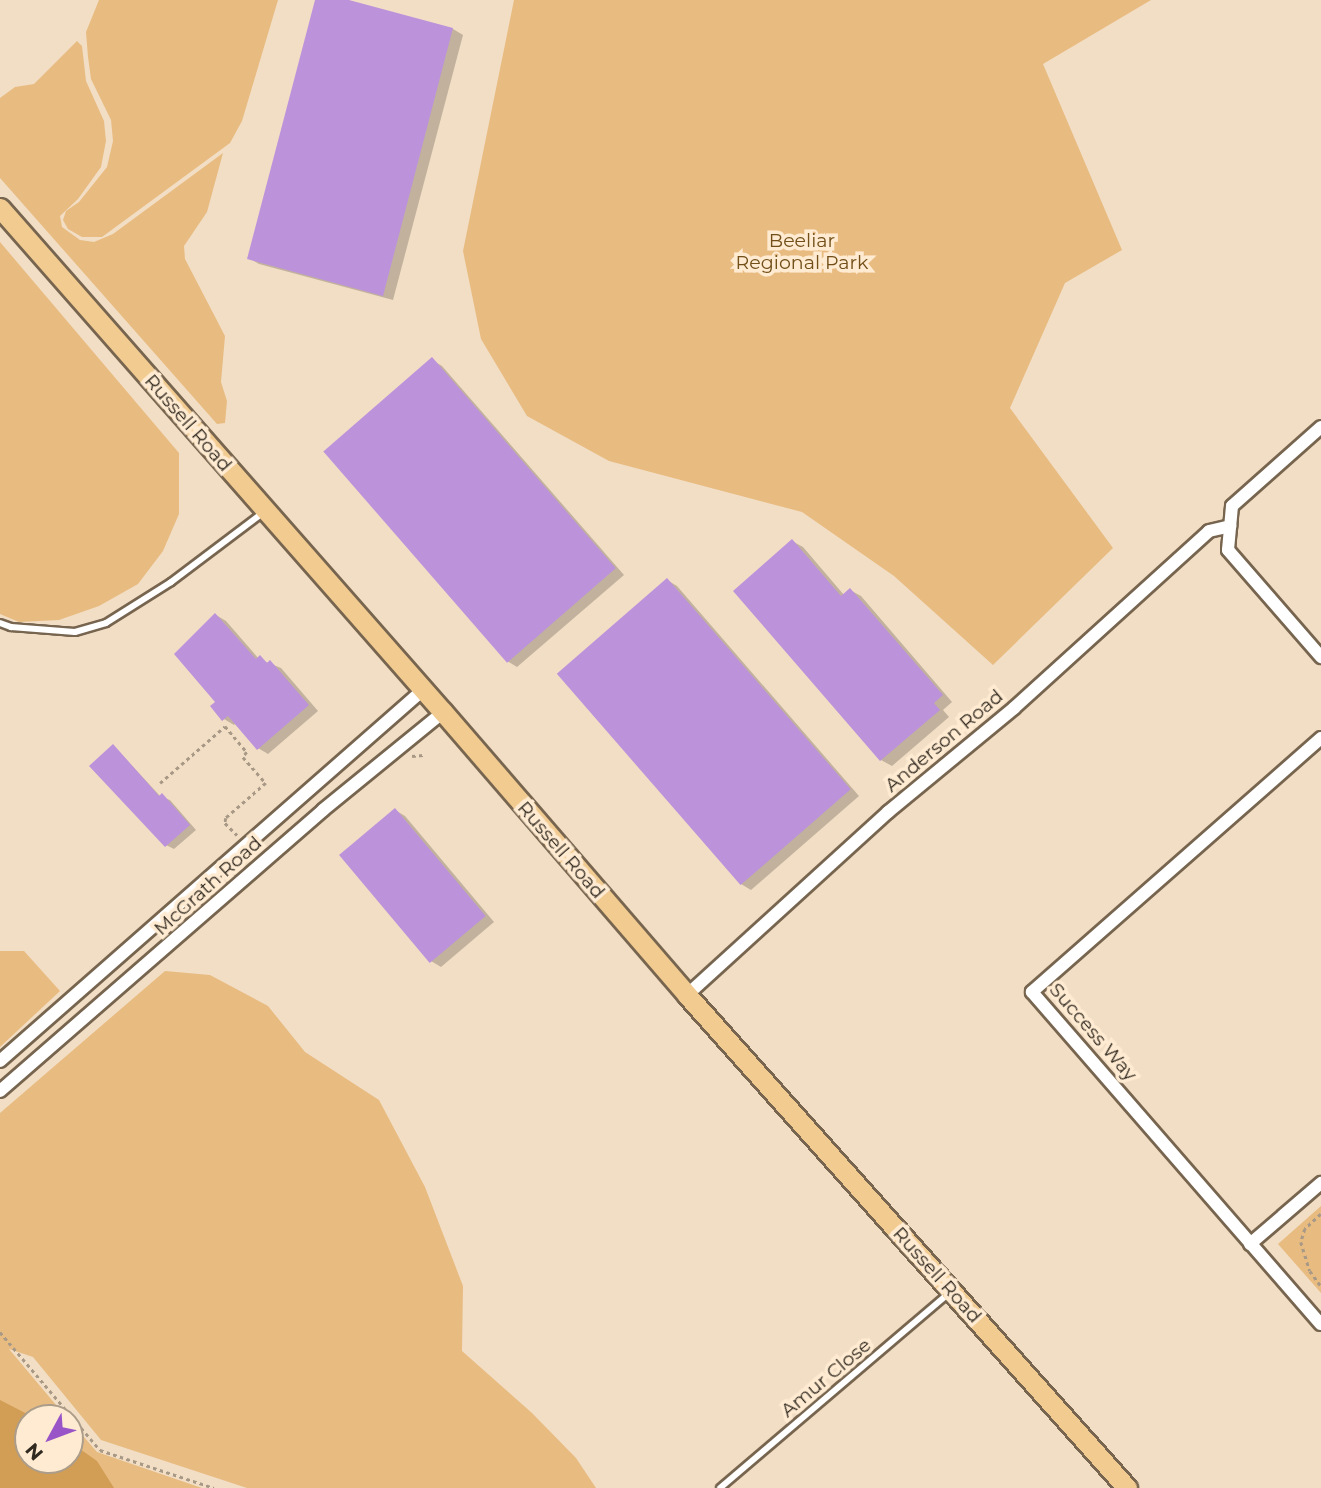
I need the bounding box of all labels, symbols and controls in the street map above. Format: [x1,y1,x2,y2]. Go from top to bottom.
park label: Beeliar Regional Park [736,230,868,274]
street label: Russell Road [140,370,236,476]
street label: Anderson Road [880,685,1008,797]
street label: Russell Road [513,797,609,903]
street label: McGrath Road [150,832,266,940]
street label: Success Way [1044,979,1142,1085]
street label: Russell Road [888,1222,986,1328]
street label: Amur Close [776,1334,876,1422]
north arrow [14,1404,84,1474]
text: N [21,1438,48,1465]

